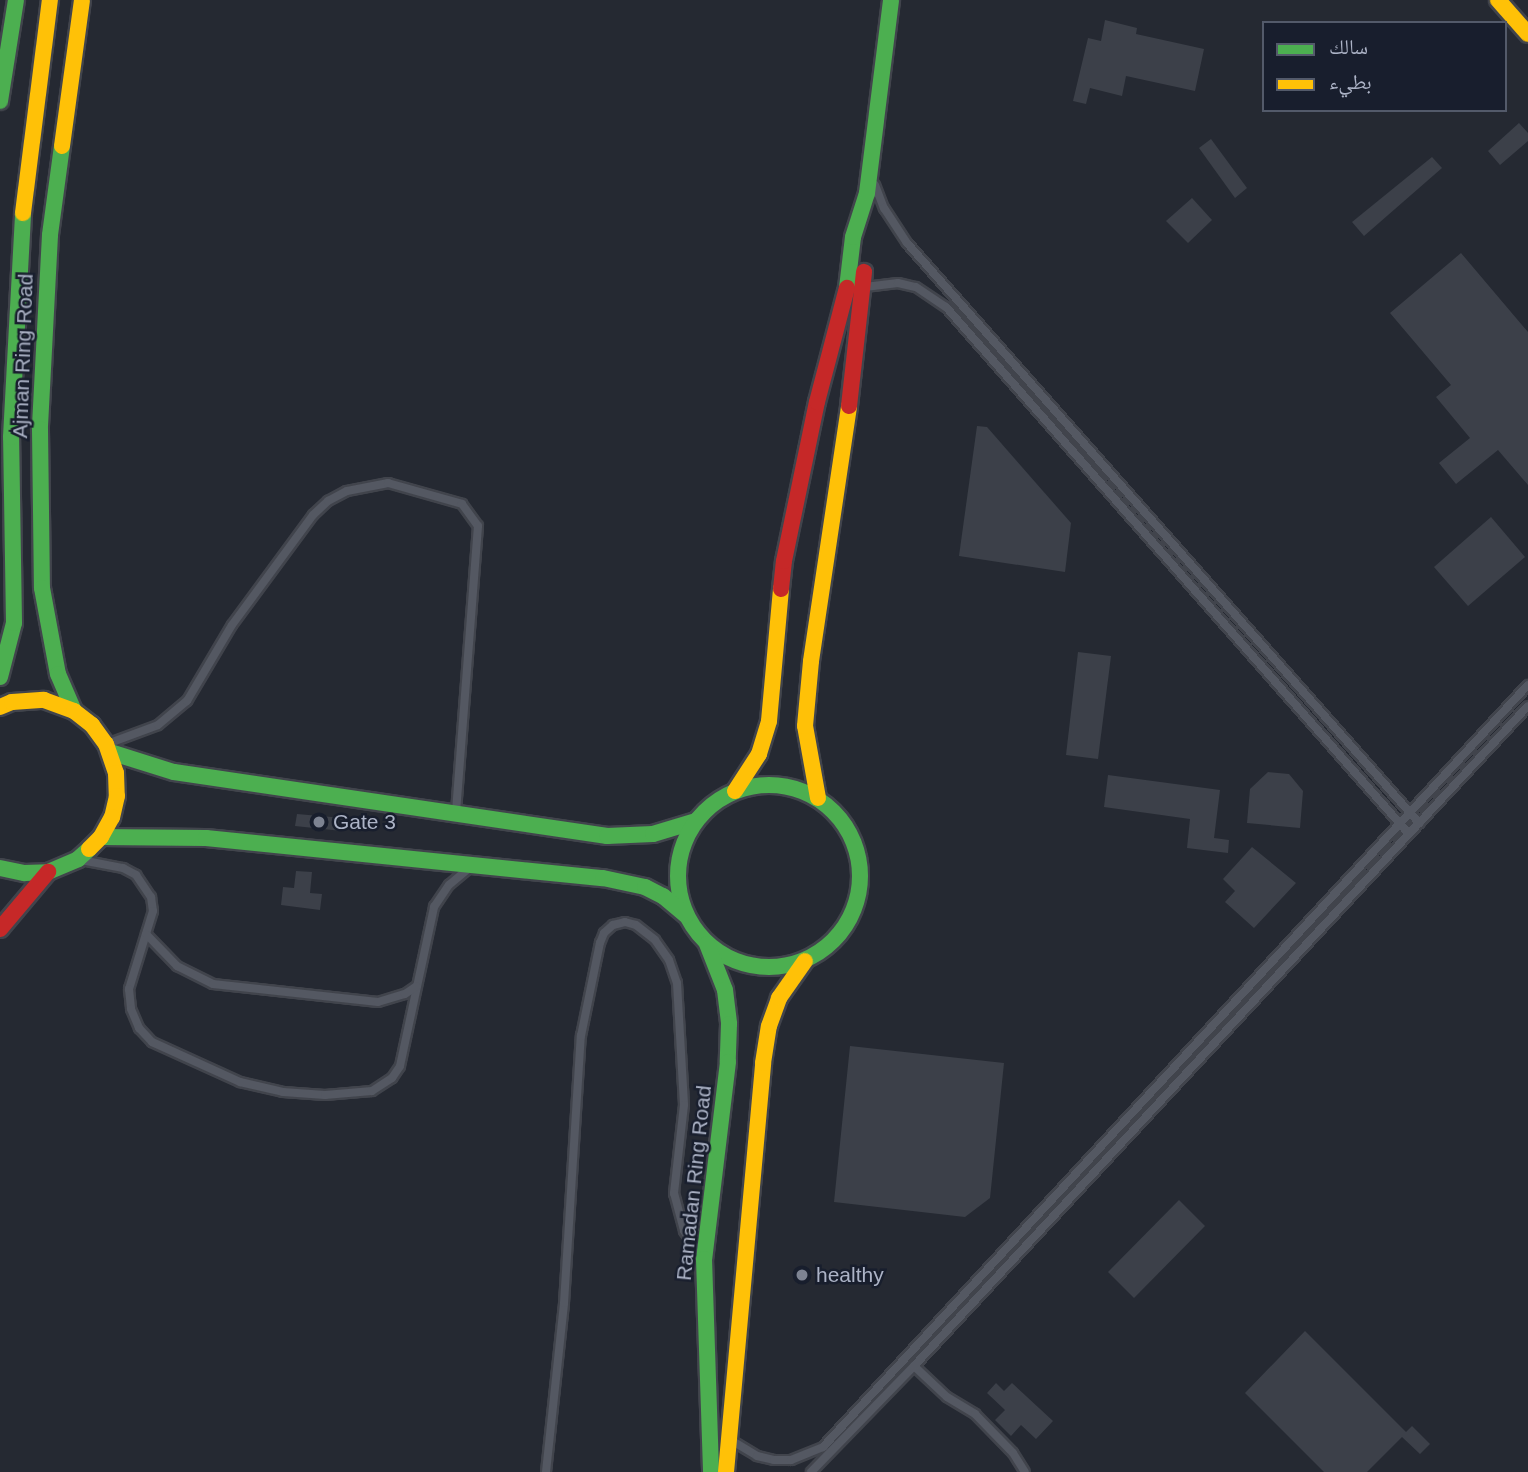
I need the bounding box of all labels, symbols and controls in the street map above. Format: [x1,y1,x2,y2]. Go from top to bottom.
legend [1262,21,1507,112]
text: سالك [1329,35,1368,58]
text: بطيء [1329,70,1372,93]
street label: Ajman Ring Road [8,273,38,439]
place label: Gate 3 [333,809,396,835]
marker: Gate 3 [311,814,327,830]
street label: Ramadan Ring Road [671,1084,717,1282]
place label: healthy [816,1262,884,1288]
marker: healthy [794,1267,810,1283]

